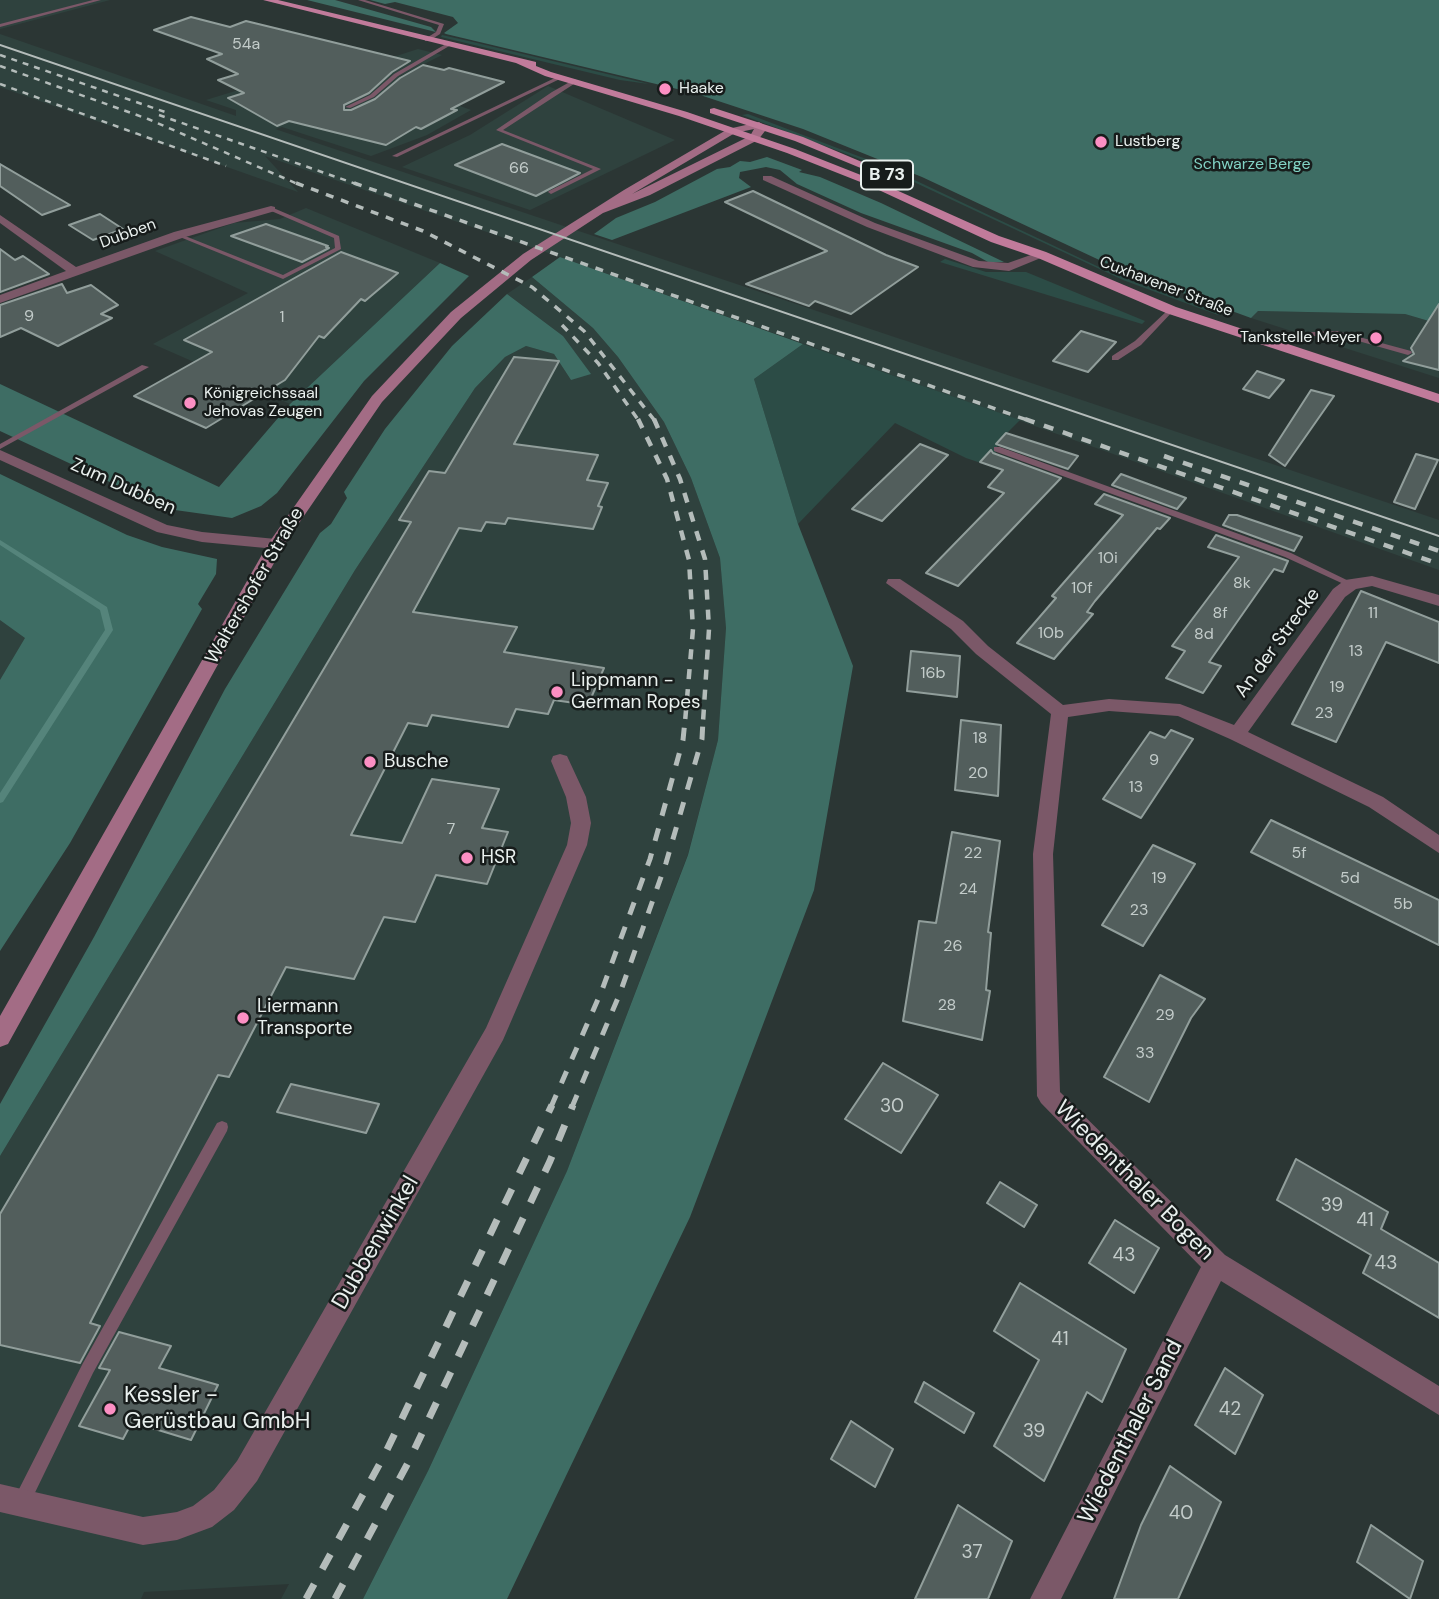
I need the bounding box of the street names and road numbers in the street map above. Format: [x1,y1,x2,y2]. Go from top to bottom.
road number: B 73 [861,160,913,190]
street label: Dubben [97,215,159,253]
street label: Cuxhavener Straße [1097,253,1235,321]
street label: Zum Dubben [67,454,179,520]
street label: Waltershofer Straße [201,504,309,668]
street label: An der Strecke [1231,584,1325,702]
street label: Wiedenthaler Bogen [1048,1095,1220,1267]
street label: Dubbenwinkel [327,1171,425,1315]
street label: Wiedenthaler Sand [1073,1335,1189,1529]

